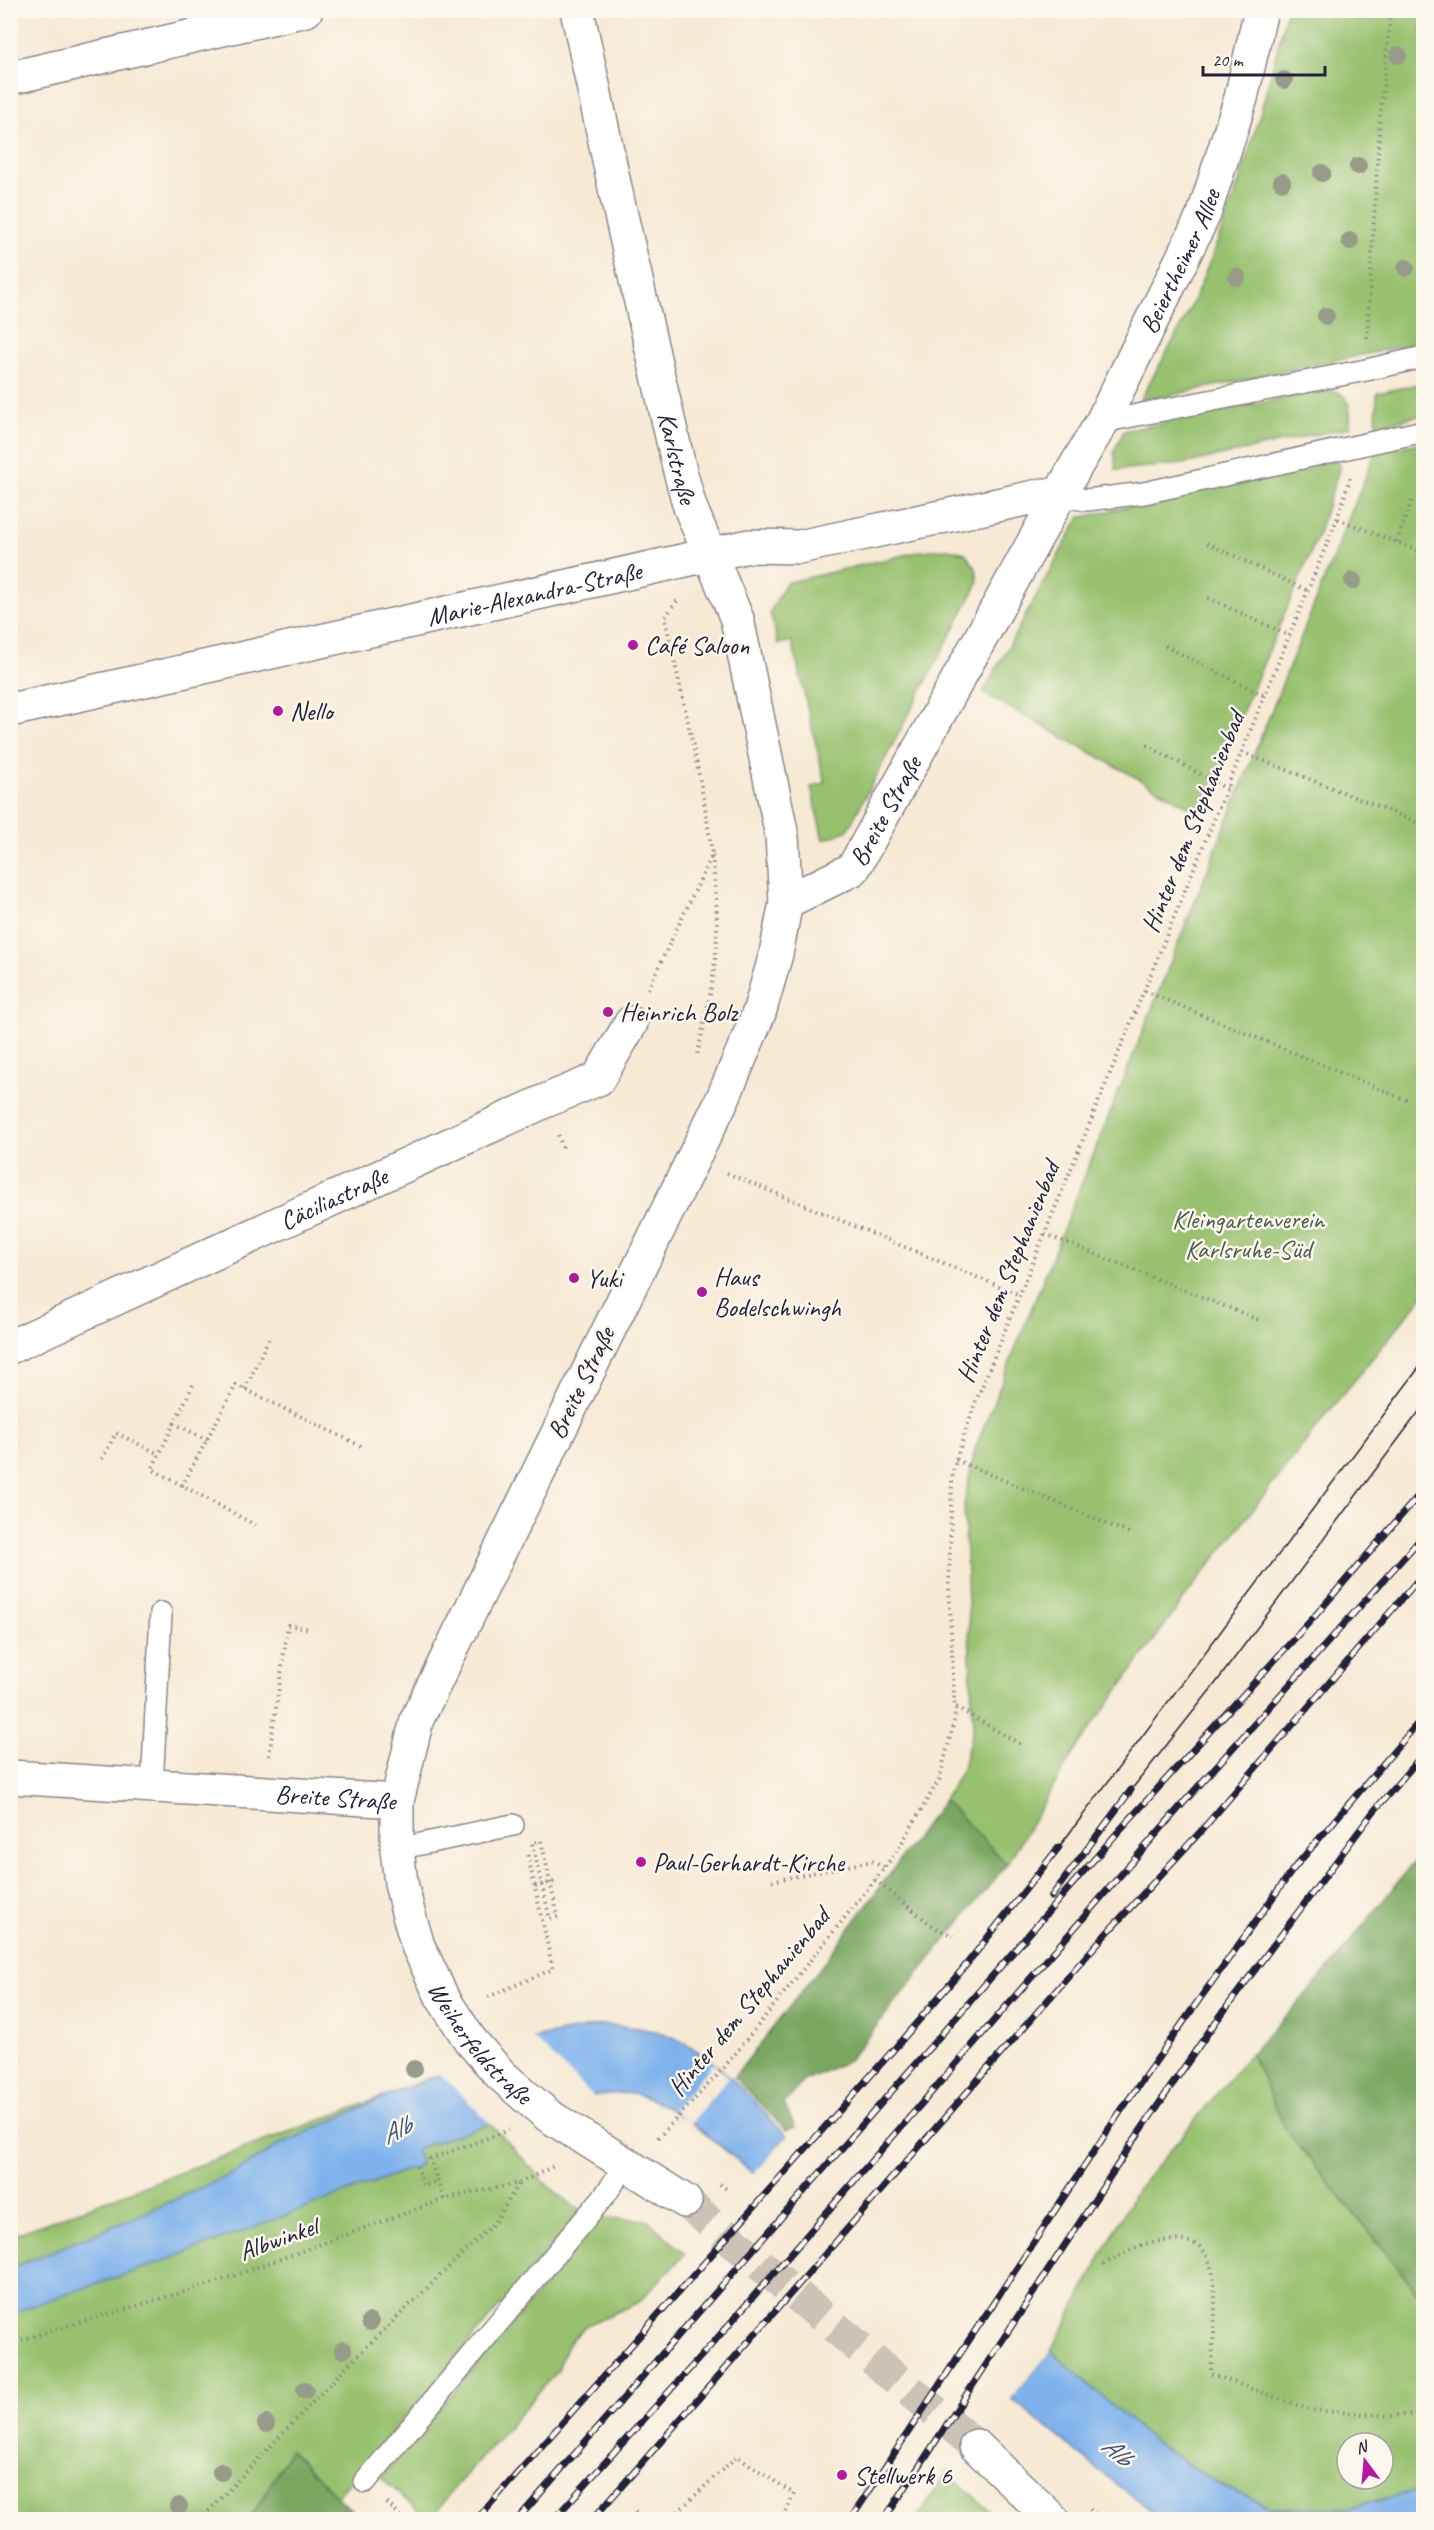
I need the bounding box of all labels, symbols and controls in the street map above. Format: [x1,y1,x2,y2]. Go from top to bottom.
scale bar [1203,39,1324,77]
text: 20 m [1212,49,1245,71]
street label: Beiertheimer Allee [1132,184,1228,339]
street label: Karlstraße [650,409,705,510]
street label: Marie-Alexandra-Straße [424,553,647,633]
place label: Café Saloon [645,629,749,662]
marker: Café Saloon [626,638,640,652]
place label: Nello [290,695,335,728]
street label: Hinter dem Stephanienbad [1134,703,1254,937]
marker: Nello [271,704,285,718]
street label: Breite Straße [842,748,930,872]
place label: Heinrich Bolz [620,996,739,1029]
marker: Heinrich Bolz [601,1005,615,1019]
street label: Hinter dem Stephanienbad [949,1153,1069,1387]
street label: Cäciliastraße [274,1158,395,1237]
park label: Kleingartenverein Karlsruhe-Süd [1172,1203,1325,1266]
place label: Haus Bodelschwingh [714,1261,842,1324]
place label: Yuki [586,1262,625,1295]
marker: Yuki [567,1271,581,1285]
marker: Haus Bodelschwingh [695,1285,709,1299]
street label: Breite Straße [540,1319,623,1444]
street label: Breite Straße [274,1777,399,1818]
place label: Paul-Gerhardt-Kirche [653,1846,846,1879]
marker: Paul-Gerhardt-Kirche [634,1855,648,1869]
street label: Hinter dem Stephanienbad [661,1898,840,2103]
street label: Weiherfeldstraße [421,1977,541,2113]
water label: Alb [375,2107,420,2152]
street label: Albwinkel [234,2208,326,2268]
water label: Alb [1095,2428,1142,2476]
north arrow [1335,2431,1395,2491]
text: N [1354,2436,1372,2459]
place label: Stellwerk 6 [854,2459,953,2492]
marker: Stellwerk 6 [835,2468,849,2482]

